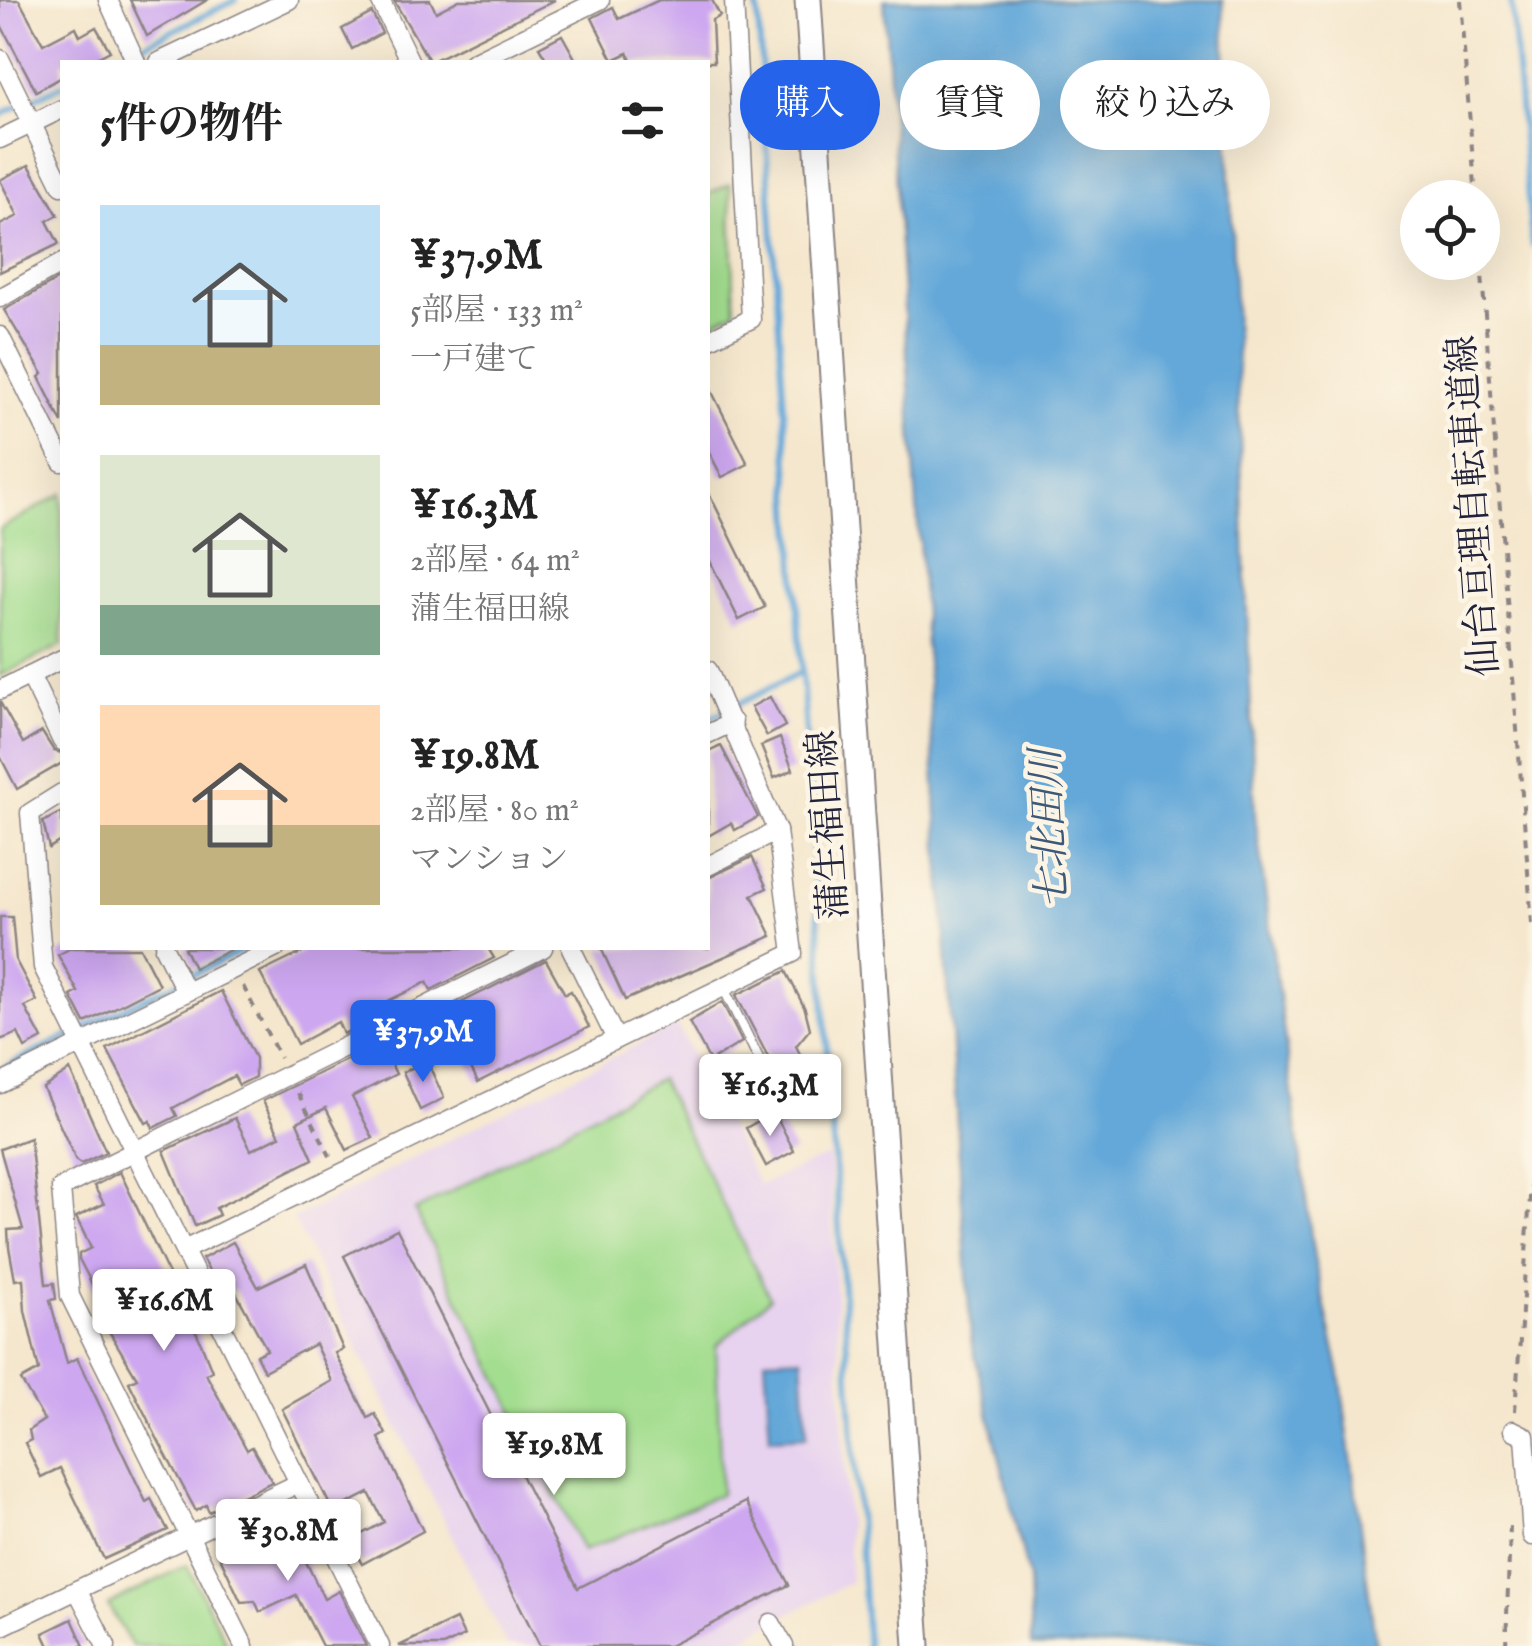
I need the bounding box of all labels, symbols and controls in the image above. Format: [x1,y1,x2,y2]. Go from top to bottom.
chip: 購入 [740,60,880,150]
chip: 賃貸 [900,60,1040,150]
chip: 絞り込み [1060,60,1270,150]
icon: filters [615,93,670,148]
text: 5件の物件 [100,99,283,152]
map controls [1400,180,1500,280]
button: locate [1400,180,1500,280]
text: ¥37.9M [410,230,543,283]
icon: home [180,245,300,365]
text: 5部屋 · 133 m² [410,291,583,332]
street label: 仙台亘理自転車道線 [1439,334,1511,678]
text: 一戸建て [410,340,538,381]
text: ¥16.3M [410,480,538,533]
icon: home [180,495,300,615]
text: 2部屋 · 64 m² [410,541,580,582]
text: 蒲生福田線 [410,590,570,631]
street label: 蒲生福田線 [799,728,861,921]
text: ¥19.8M [410,730,540,783]
water label: 七北田川 [1022,744,1081,910]
icon: home [180,745,300,865]
text: 2部屋 · 80 m² [410,791,579,832]
text: マンション [410,840,569,881]
pin: ¥37.9M [342,1000,504,1085]
text: ¥37.9M [372,1012,474,1053]
pin: ¥16.3M [689,1054,851,1139]
text: ¥16.3M [721,1066,819,1107]
pin: ¥16.6M [83,1269,245,1354]
text: ¥16.6M [114,1281,214,1322]
pin: ¥19.8M [473,1413,635,1498]
text: ¥19.8M [505,1425,603,1466]
pin: ¥30.8M [207,1499,369,1584]
text: ¥30.8M [238,1511,338,1552]

